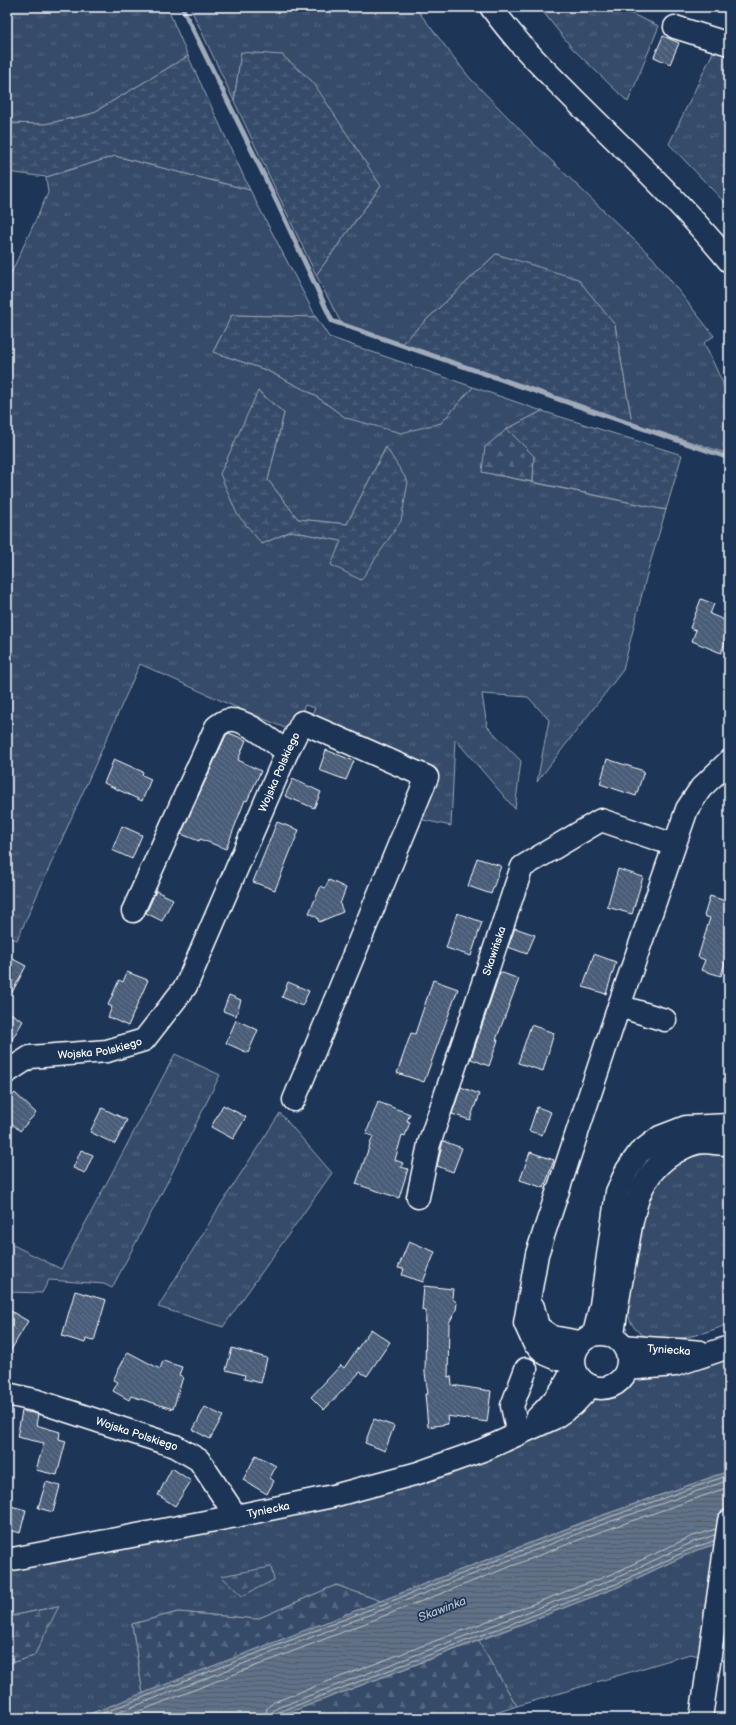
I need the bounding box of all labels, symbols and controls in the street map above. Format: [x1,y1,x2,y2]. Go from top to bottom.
street label: Wojska Polskiego [256,730,303,814]
street label: Skawińska [480,925,509,977]
street label: Wojska Polskiego [57,1035,144,1062]
street label: Tyniecka [647,1342,691,1358]
street label: Wojska Polskiego [94,1415,180,1454]
street label: Tyniecka [246,1499,291,1521]
water label: Skawinka [416,1593,468,1625]

